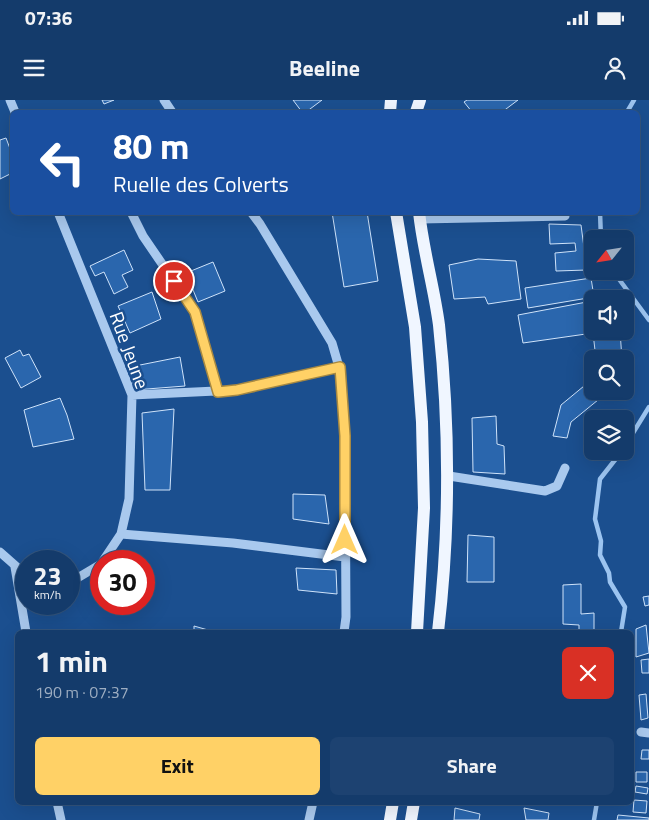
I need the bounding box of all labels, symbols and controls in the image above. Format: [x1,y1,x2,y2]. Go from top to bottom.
text: 07:36 [25,3,72,32]
text: Beeline [289,51,360,85]
icon: menu [20,54,48,82]
icon: person [601,54,629,82]
text: 80 m [113,119,189,173]
icon: left [30,130,95,195]
text: Ruelle des Colverts [113,167,289,201]
north arrow [584,230,634,280]
map controls [584,230,634,460]
pin [153,260,195,302]
icon: arrive [160,267,188,295]
button: sound [584,290,634,340]
street label: Rue Jeune [103,307,157,393]
button: search [584,350,634,400]
button: layers [584,410,634,460]
position arrow [318,513,370,565]
speed limit sign: 30 [90,550,155,615]
text: 23 [33,557,62,595]
text: km/h [34,585,61,604]
text: 1 min [35,638,108,684]
button: close [562,647,614,699]
text: 190 m · 07:37 [35,680,129,704]
button: Exit [35,737,320,795]
button: Share [330,737,614,795]

